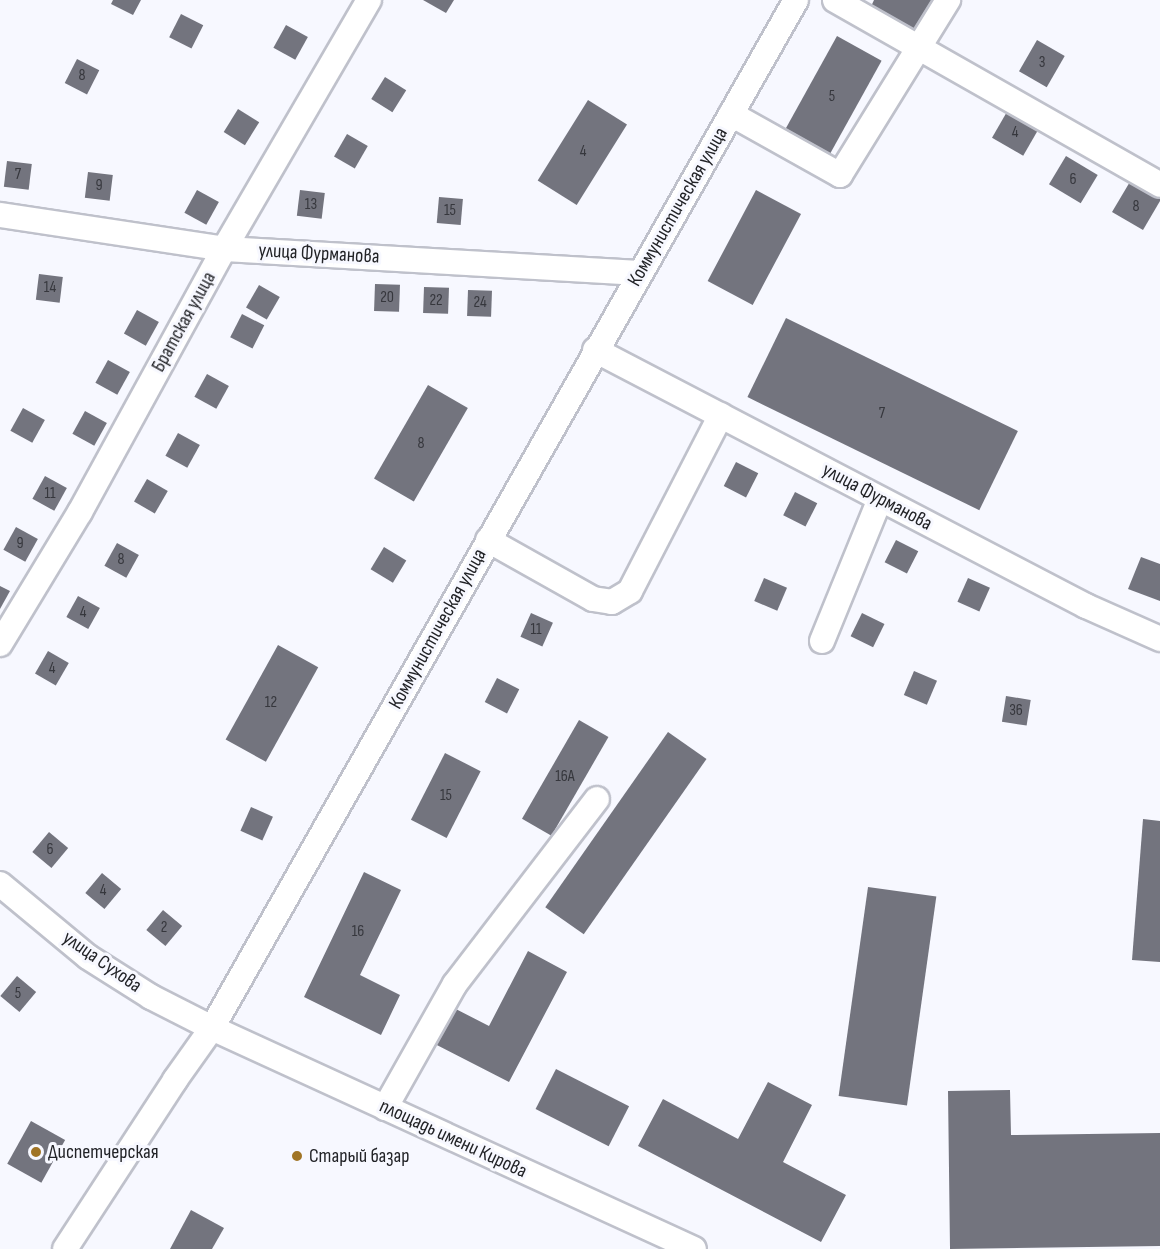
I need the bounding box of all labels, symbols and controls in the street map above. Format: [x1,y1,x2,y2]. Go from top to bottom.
house number: 3 [1039,53,1045,73]
house number: 8 [78,66,86,86]
house number: 5 [829,87,835,107]
street label: Коммунистическая улица [623,123,733,291]
house number: 4 [1012,123,1018,143]
house number: 4 [580,142,586,162]
house number: 7 [15,165,21,185]
house number: 6 [1069,170,1077,190]
house number: 9 [95,176,103,196]
house number: 13 [305,195,317,215]
house number: 8 [1132,197,1140,217]
house number: 15 [444,201,456,221]
street label: улица Фурманова [258,239,380,269]
street label: Братская улица [147,268,221,376]
house number: 14 [44,278,56,298]
house number: 20 [380,288,394,308]
house number: 22 [429,291,443,311]
house number: 24 [473,293,487,313]
house number: 7 [879,404,885,424]
house number: 8 [417,434,425,454]
street label: улица Фурманова [818,458,936,536]
house number: 11 [44,484,56,504]
house number: 9 [16,534,24,554]
street label: Коммунистическая улица [384,545,492,713]
house number: 8 [117,550,125,570]
house number: 4 [80,603,86,623]
house number: 11 [530,620,542,640]
house number: 4 [49,659,55,679]
house number: 12 [265,693,277,713]
house number: 36 [1009,701,1023,721]
house number: 16А [555,767,575,787]
house number: 15 [440,786,452,806]
house number: 6 [46,840,54,860]
house number: 4 [100,881,106,901]
house number: 2 [161,918,167,938]
house number: 16 [352,922,364,942]
street label: улица Сухова [58,926,146,998]
house number: 5 [15,984,21,1004]
street label: площадь имени Кирова [375,1094,531,1184]
place label: Диспетчерская [48,1140,159,1164]
place label: Старый базар [309,1144,409,1168]
marker: Диспетчерская [29,1145,43,1159]
marker: Старый базар [290,1149,304,1163]

